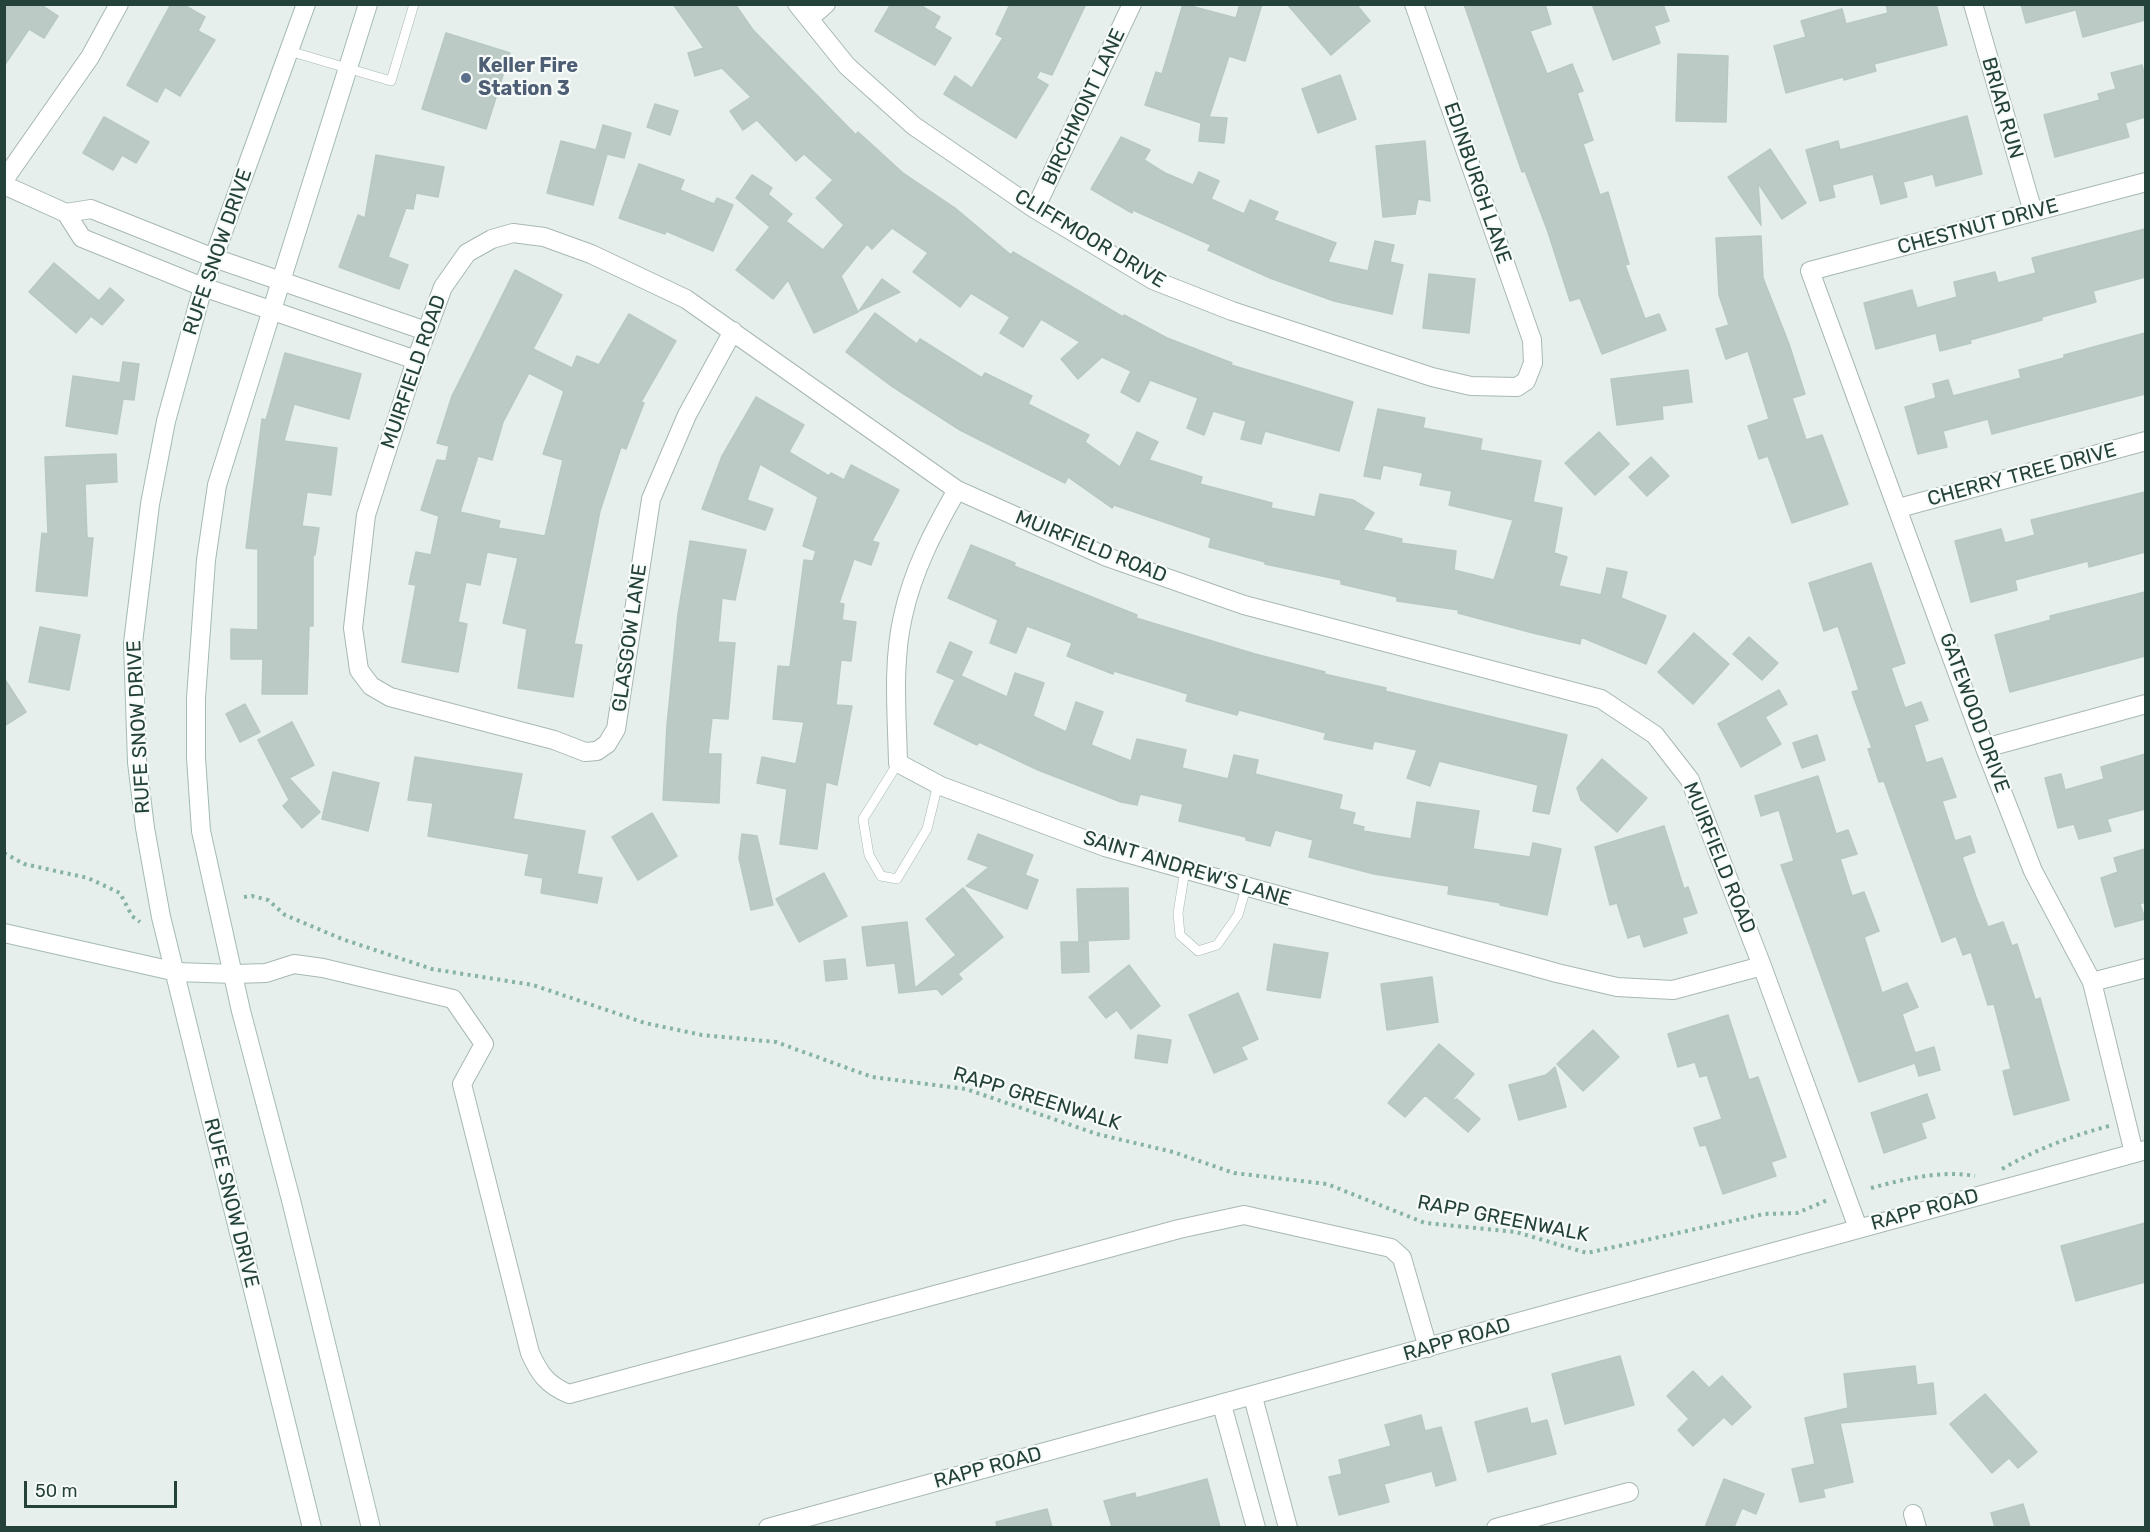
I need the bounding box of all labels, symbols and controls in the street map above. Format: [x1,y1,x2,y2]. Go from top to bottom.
street label: BIRCHMONT LANE [1037,25,1131,189]
place label: Keller Fire Station 3 [478,54,578,101]
street label: BRIAR RUN [1976,55,2028,161]
marker: Keller Fire Station 3 [459,71,473,85]
street label: EDINBURGH LANE [1438,99,1516,267]
street label: RUFE SNOW DRIVE [178,166,258,338]
street label: CLIFFMOOR DRIVE [1010,184,1170,294]
street label: CHESTNUT DRIVE [1895,194,2061,260]
street label: MUIRFIELD ROAD [376,292,452,452]
street label: CHERRY TREE DRIVE [1925,438,2119,512]
street label: MUIRFIELD ROAD [1012,506,1170,588]
street label: GLASGOW LANE [608,563,652,713]
street label: GATEWOOD DRIVE [1934,630,2014,796]
street label: RUFE SNOW DRIVE [122,639,156,815]
street label: MUIRFIELD ROAD [1678,779,1760,937]
street label: SAINT ANDREW'S LANE [1080,826,1294,912]
street label: RAPP GREENWALK [950,1062,1124,1136]
street label: RUFE SNOW DRIVE [198,1116,264,1290]
street label: RAPP ROAD [1868,1184,1982,1236]
street label: RAPP GREENWALK [1415,1191,1591,1247]
street label: RAPP ROAD [1401,1313,1513,1367]
street label: RAPP ROAD [931,1442,1045,1494]
scale bar [27,1469,180,1507]
text: 50 m [35,1480,78,1502]

